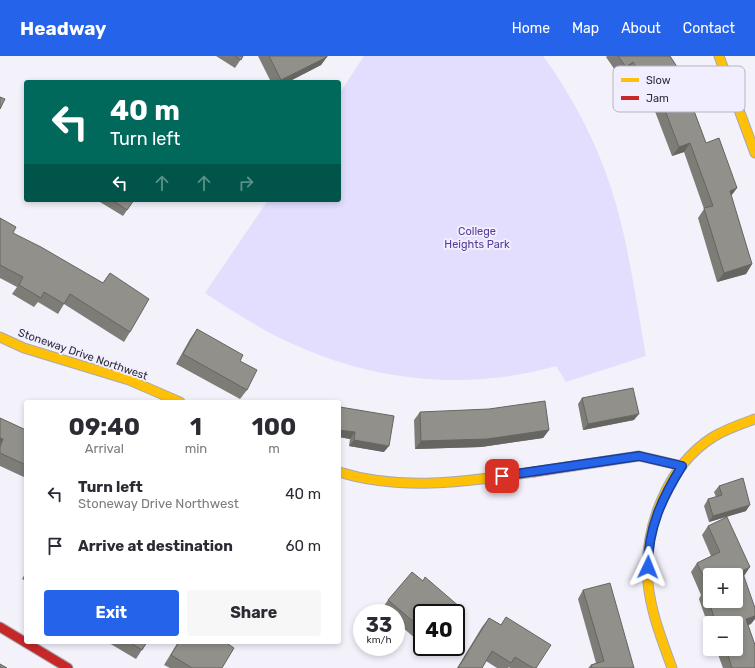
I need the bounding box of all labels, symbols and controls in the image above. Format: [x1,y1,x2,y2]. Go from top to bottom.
text: Headway [20,17,106,40]
text: Home [512,20,550,37]
text: Map [572,20,599,37]
text: About [621,20,661,37]
text: Contact [683,20,735,37]
legend [613,66,745,112]
text: Slow [646,74,671,87]
text: Jam [646,92,669,105]
text: 40 m [110,94,180,127]
icon: left [44,96,96,148]
text: Turn left [110,128,180,150]
icon: left [109,172,131,194]
icon: ahead [151,172,173,194]
icon: ahead [193,172,215,194]
icon: right [235,172,257,194]
park label: College Heights Park [444,225,510,251]
street label: Stoneway Drive Northwest [16,326,150,383]
text: 09:40 [69,413,140,441]
text: 1 [190,413,202,441]
text: 100 [252,413,296,441]
text: Arrival [85,441,124,456]
text: min [185,441,207,456]
text: m [268,441,280,456]
pin [485,459,519,493]
icon: arrive [491,465,513,487]
text: Turn left [78,478,143,496]
icon: left [44,483,66,505]
text: 40 m [285,485,321,503]
text: Stoneway Drive Northwest [78,496,239,511]
icon: arrive [44,535,66,557]
text: Arrive at destination [78,537,233,555]
text: 60 m [285,537,321,555]
position arrow [627,546,669,588]
map controls [703,568,743,656]
button: + [703,568,743,608]
button: Exit [44,590,179,636]
button: Share [187,590,321,636]
speed limit sign: 40 [413,604,465,656]
text: 33 [366,613,392,637]
button: − [703,616,743,656]
text: km/h [367,634,391,646]

